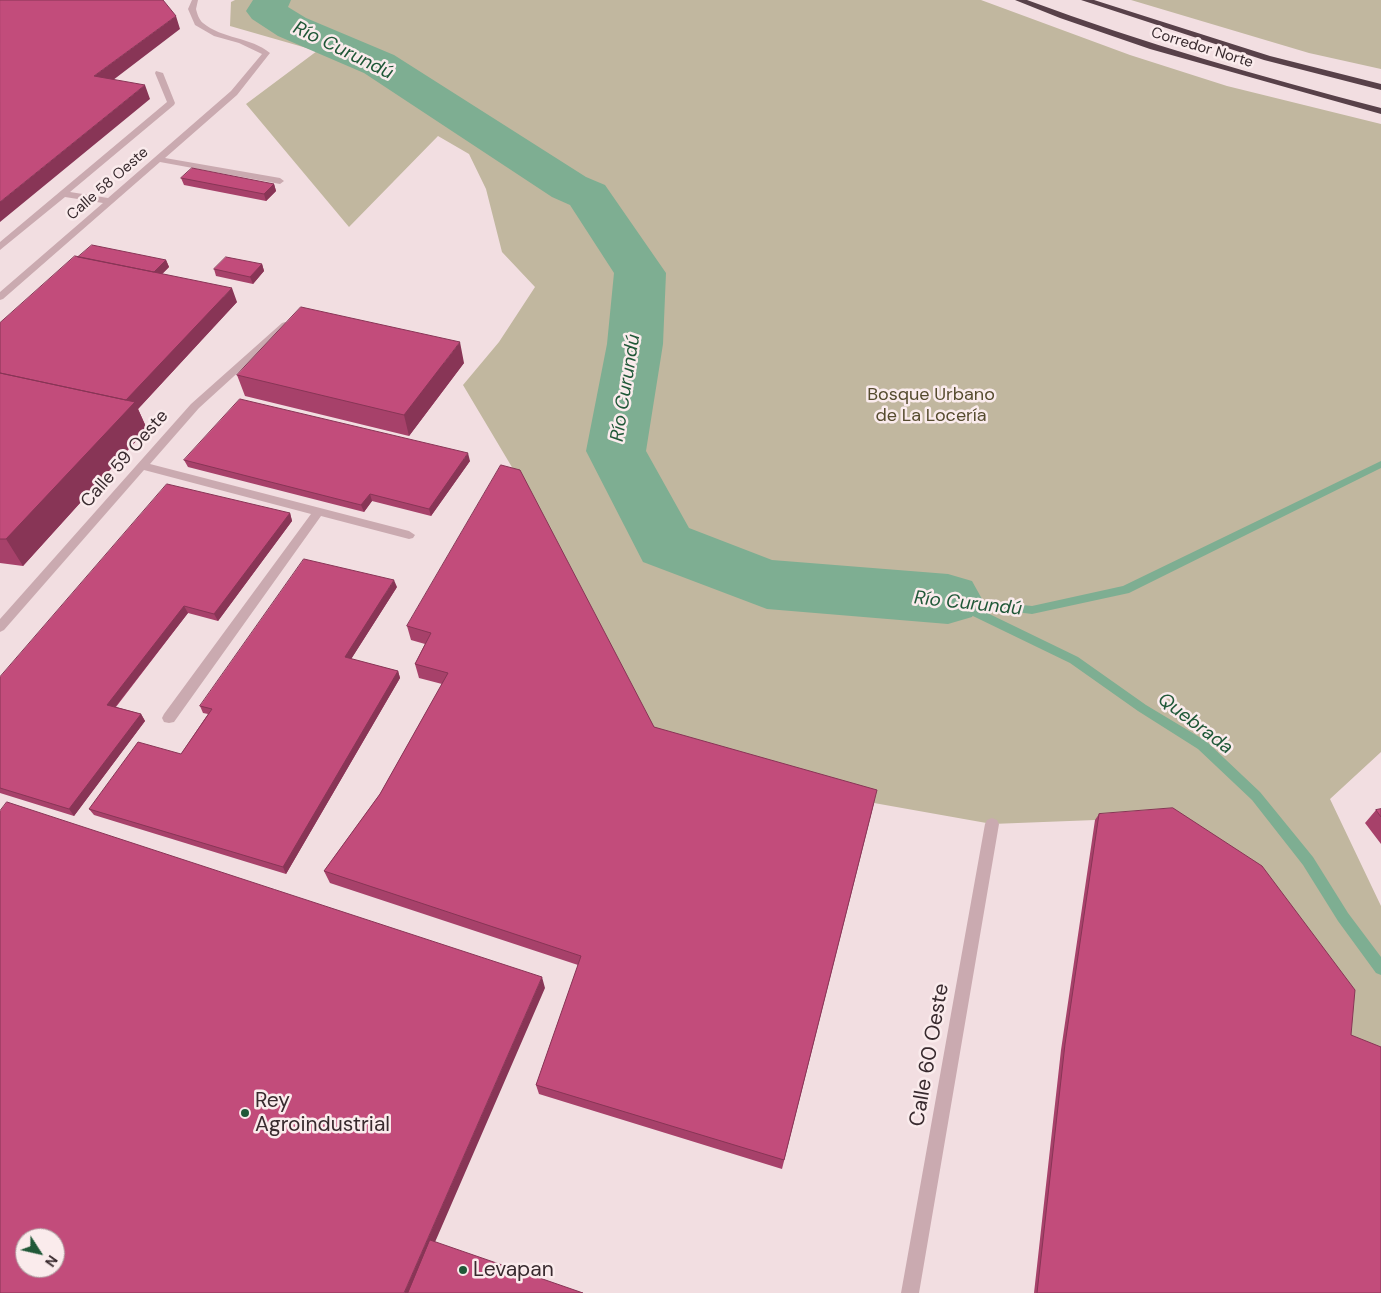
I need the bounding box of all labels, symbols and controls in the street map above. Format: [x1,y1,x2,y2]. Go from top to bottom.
water label: Río Curundú [289,17,397,85]
street label: Corredor Norte [1149,24,1255,72]
street label: Calle 58 Oeste [64,144,152,224]
water label: Río Curundú [606,333,646,443]
park label: Bosque Urbano de La Locería [867,384,995,426]
street label: Calle 59 Oeste [77,406,173,512]
water label: Río Curundú [913,587,1023,621]
water label: Quebrada [1153,688,1237,760]
street label: Calle 60 Oeste [905,982,955,1128]
place label: Rey Agroindustrial [255,1088,390,1138]
marker: Rey Agroindustrial [239,1107,251,1119]
north arrow [15,1228,65,1278]
text: N [41,1252,62,1270]
place label: Levapan [473,1257,554,1283]
marker: Levapan [457,1264,469,1276]

